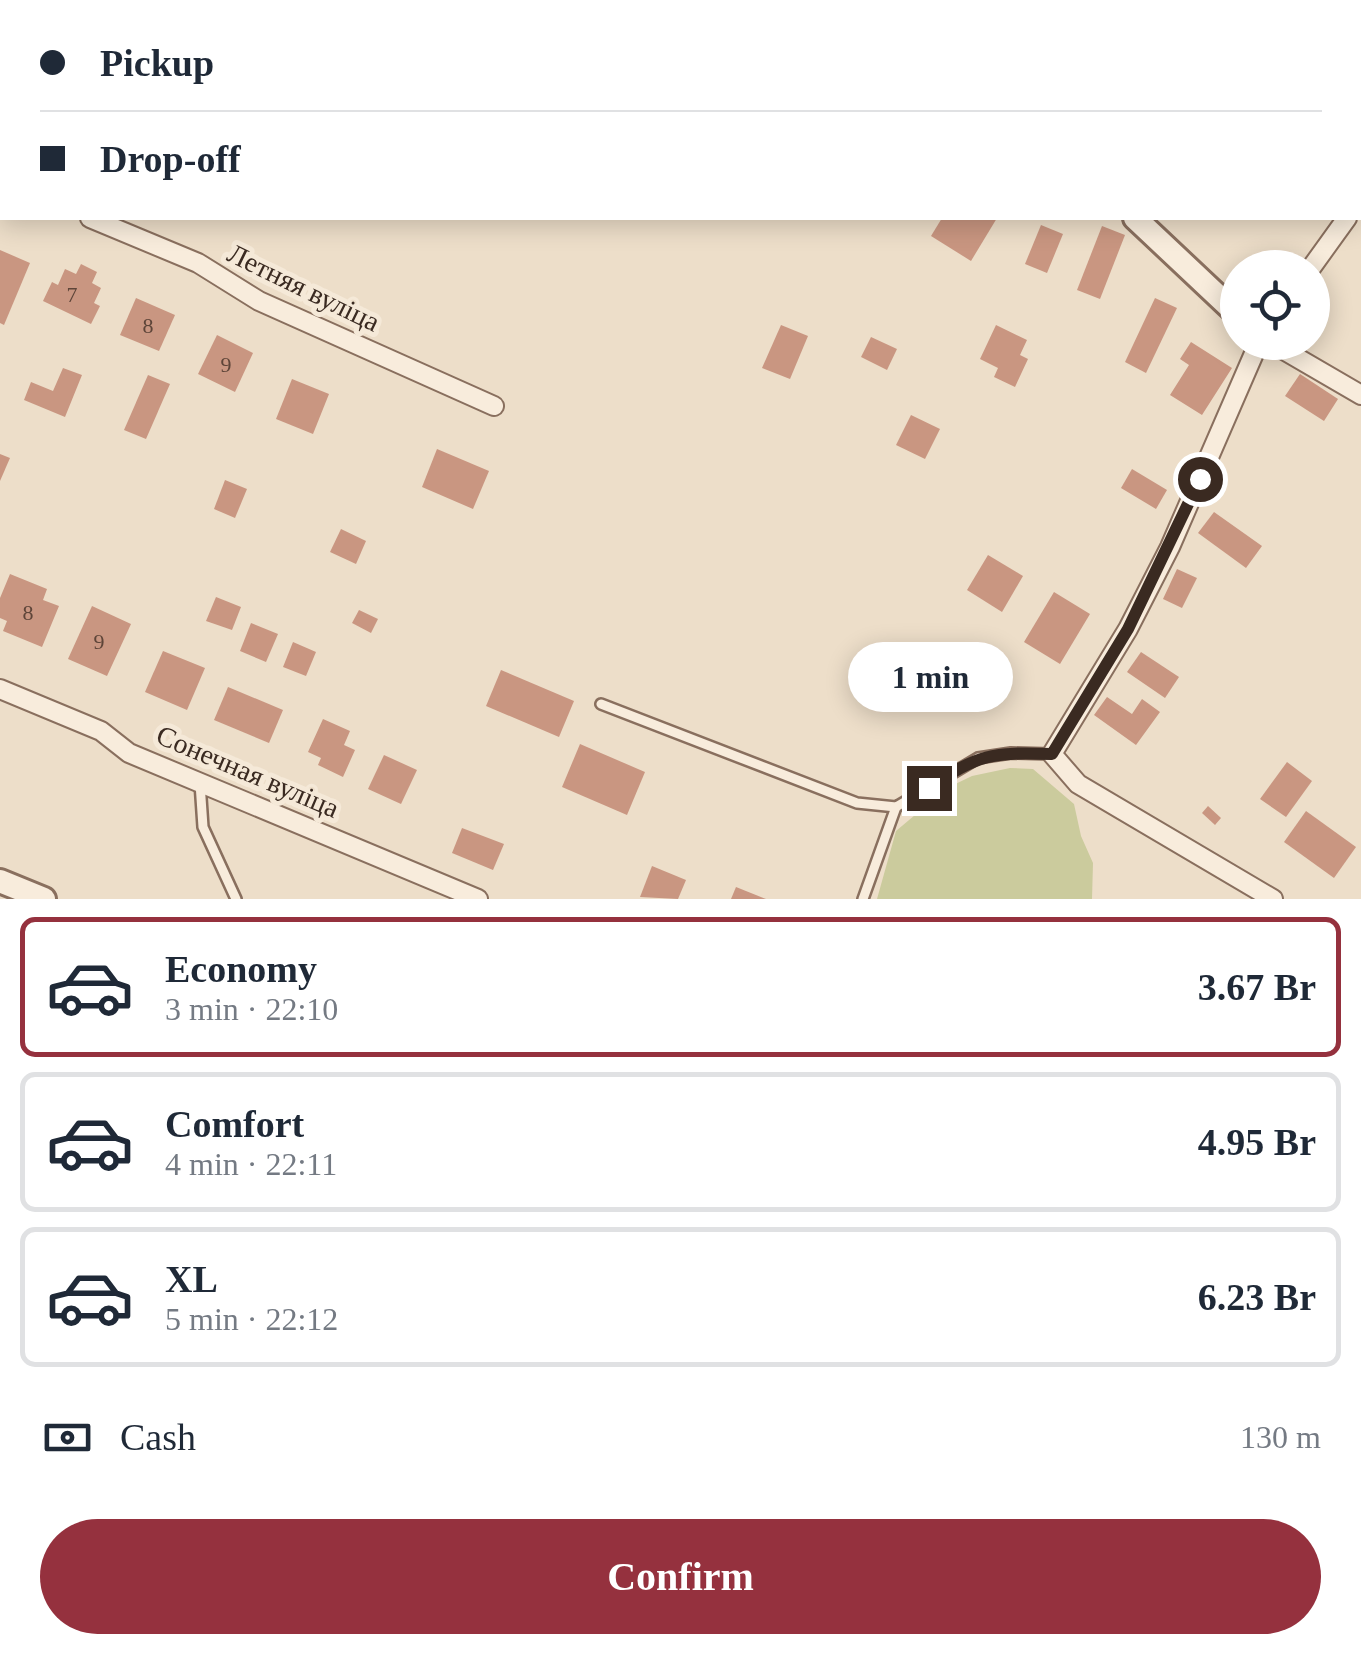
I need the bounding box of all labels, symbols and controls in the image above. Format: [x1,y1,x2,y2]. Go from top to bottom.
text: Pickup [100,42,214,84]
text: Drop-off [100,138,241,180]
street label: Летняя вуліца [223,237,385,338]
map controls [1220,250,1330,360]
button: locate [1220,250,1330,360]
house number: 7 [67,282,78,307]
house number: 8 [143,313,154,338]
house number: 9 [221,352,232,377]
route start [1178,457,1223,502]
house number: 8 [23,600,34,625]
house number: 9 [94,629,105,654]
callout: 1 min [846,643,1012,713]
text: 1 min [892,659,969,695]
street label: Сонечная вуліца [152,719,344,824]
route end [907,766,952,811]
icon: car [45,942,135,1032]
text: Economy [165,948,317,990]
text: 3.67 Br [1198,966,1316,1008]
text: 3 min · 22:10 [165,991,338,1027]
icon: car [45,1097,135,1187]
text: Comfort [165,1103,304,1145]
text: 4.95 Br [1198,1121,1316,1163]
text: 4 min · 22:11 [165,1146,337,1182]
icon: car [45,1252,135,1342]
text: XL [165,1258,218,1300]
text: 6.23 Br [1198,1276,1316,1318]
text: 5 min · 22:12 [165,1301,338,1337]
icon: cash [40,1410,95,1465]
text: Cash [120,1416,196,1458]
text: 130 m [1240,1419,1321,1455]
button: Confirm [40,1519,1321,1634]

